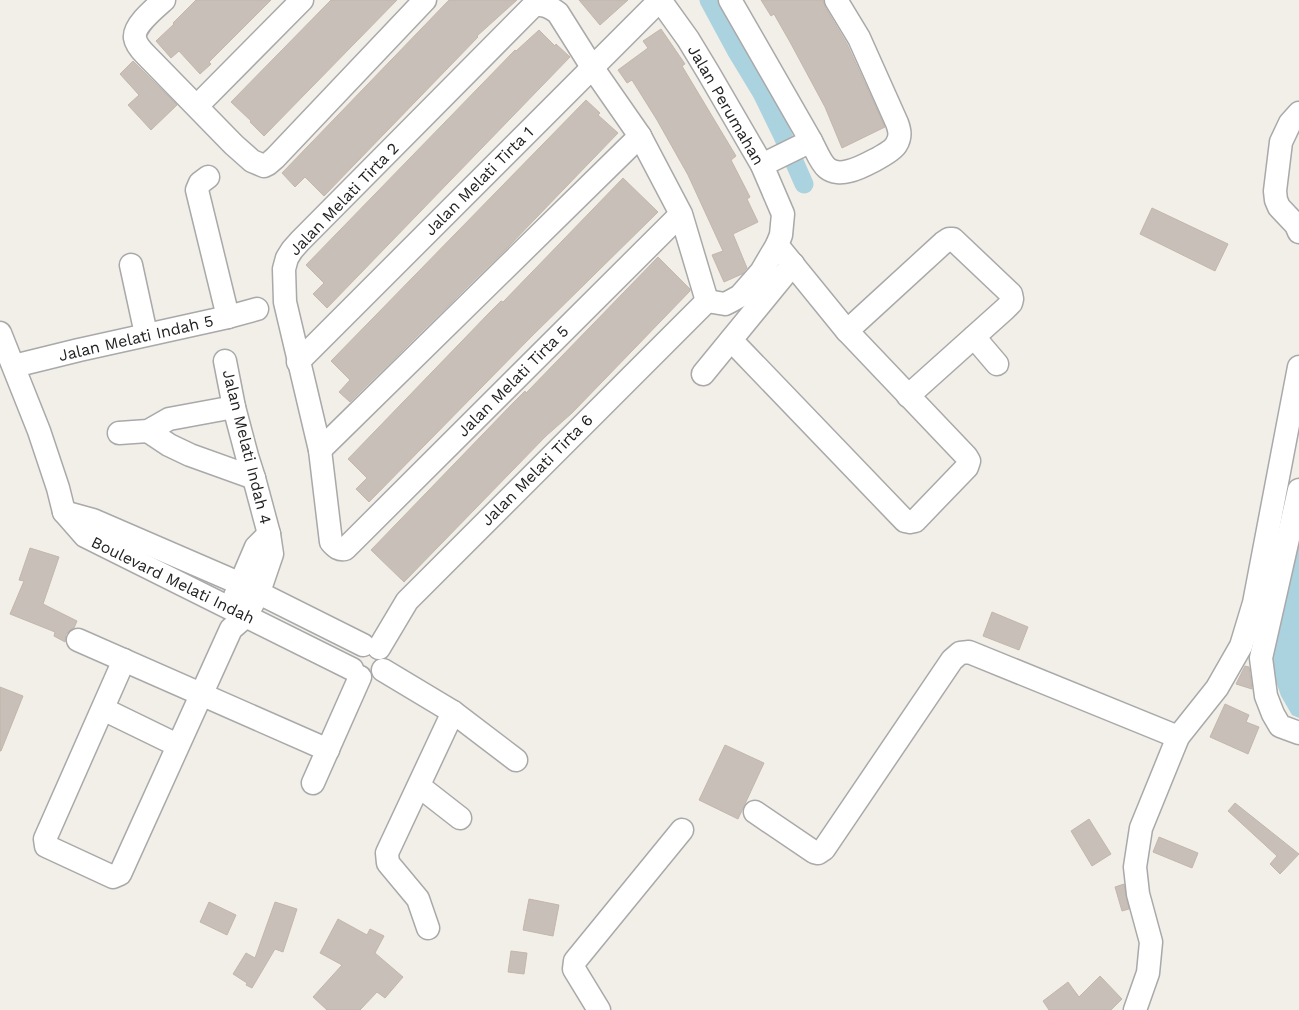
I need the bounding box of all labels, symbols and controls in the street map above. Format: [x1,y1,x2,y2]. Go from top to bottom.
street label: Jalan Perumahan [684,42,768,168]
street label: Jalan Melati Tirta 1 [421,123,537,239]
street label: Jalan Melati Tirta 2 [285,139,403,259]
street label: Jalan Melati Indah 5 [57,311,215,365]
street label: Jalan Melati Tirta 5 [453,321,573,441]
street label: Jalan Melati Indah 4 [219,368,275,527]
street label: Jalan Melati Tirta 6 [477,410,597,530]
street label: Boulevard Melati Indah [88,532,258,628]

